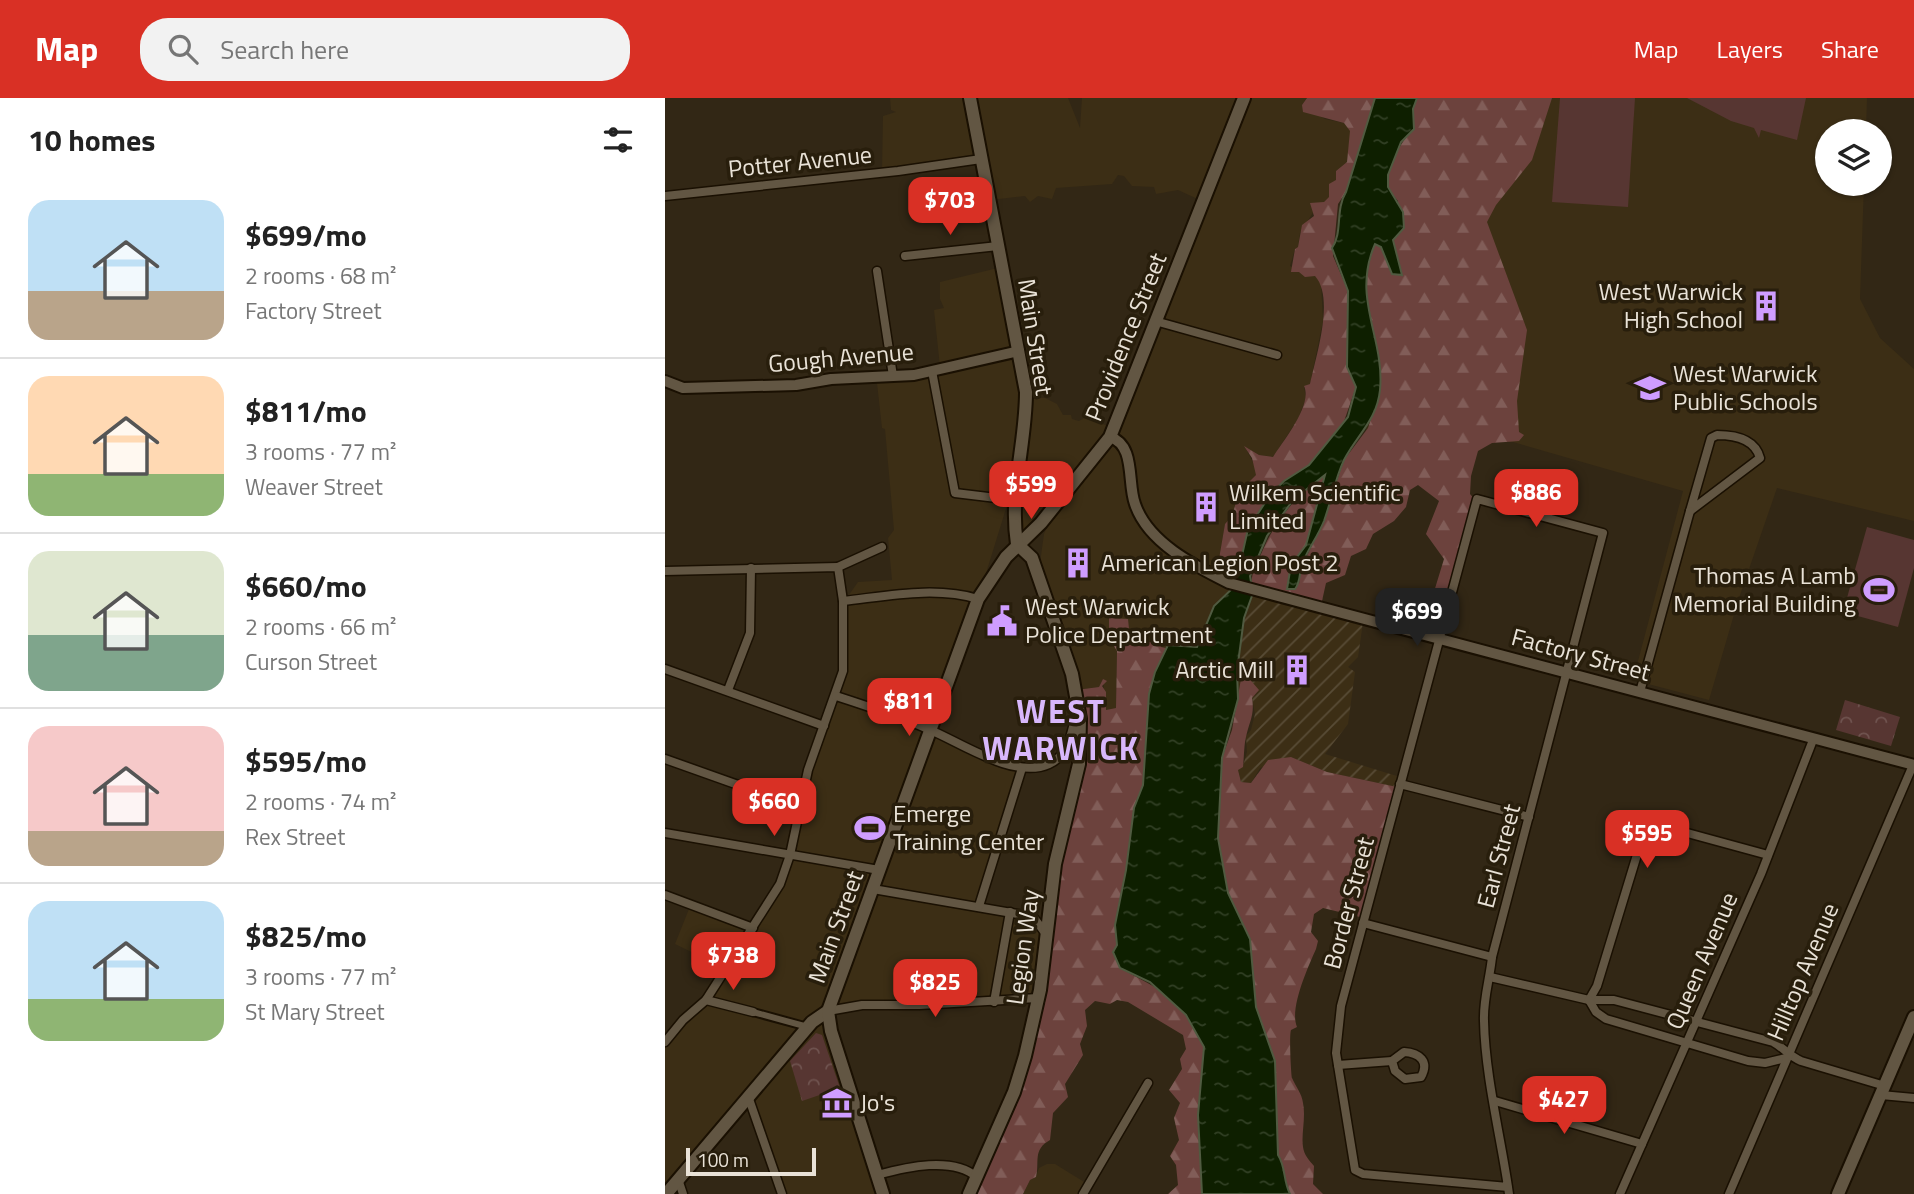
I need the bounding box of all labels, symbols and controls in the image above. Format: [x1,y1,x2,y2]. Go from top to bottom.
search box [140,18,630,81]
text: Map [35,24,98,74]
icon: search [164,30,202,68]
text: Search here [220,30,349,69]
text: Map [1634,31,1679,67]
text: Layers [1717,31,1783,67]
text: Share [1821,31,1879,67]
text: 10 homes [28,117,155,163]
map controls [1815,119,1892,196]
button: layers [1815,119,1892,196]
icon: filters [599,121,637,159]
street label: Potter Avenue [726,136,874,186]
pin: $703 [909,178,991,237]
text: $703 [924,182,976,217]
text: $699/mo [245,212,367,258]
icon: home [84,228,168,312]
street label: Providence Street [1075,246,1175,426]
text: 2 rooms · 68 m² [245,258,396,293]
place label: West Warwick High School [1598,273,1743,337]
street label: Main Street [1009,276,1063,398]
building icon: West Warwick High School [1749,289,1783,323]
text: Factory Street [245,293,382,328]
street label: Gough Avenue [767,333,915,381]
place label: West Warwick Public Schools [1673,355,1818,419]
school or university icon: West Warwick Public Schools [1633,371,1667,405]
text: $811/mo [245,388,367,434]
icon: home [84,404,168,488]
text: 3 rooms · 77 m² [245,434,396,469]
pin: $599 [990,462,1072,521]
text: $599 [1005,466,1057,501]
text: Weaver Street [245,469,383,504]
pin: $886 [1495,470,1577,529]
place label: Wilkem Scientific Limited [1229,474,1401,538]
text: $886 [1510,474,1562,509]
building icon: Wilkem Scientific Limited [1189,490,1223,524]
place label: American Legion Post 2 [1101,544,1339,580]
building icon: American Legion Post 2 [1061,546,1095,580]
place label: Thomas A Lamb Memorial Building [1673,557,1856,621]
text: $660/mo [245,563,367,609]
sports icon: Thomas A Lamb Memorial Building [1862,573,1896,607]
icon: home [84,579,168,663]
place label: West Warwick Police Department [1025,588,1213,652]
pin: $699 [1376,588,1458,648]
text: $699 [1391,593,1443,628]
public building icon: West Warwick Police Department [985,604,1019,638]
text: 2 rooms · 66 m² [245,609,396,644]
street label: Factory Street [1508,618,1655,690]
text: Curson Street [245,644,377,679]
place label: Arctic Mill [1175,651,1274,687]
building icon: Arctic Mill [1280,653,1314,687]
pin: $811 [868,678,950,738]
text: $811 [883,683,935,718]
district label: WEST WARWICK [982,687,1140,772]
text: $595/mo [245,738,367,784]
icon: home [84,754,168,838]
pin: $660 [733,778,815,838]
text: $660 [748,783,800,818]
text: 2 rooms · 74 m² [245,784,396,819]
place label: Emerge Training Center [893,795,1044,859]
street label: Earl Street [1467,799,1529,912]
pin: $595 [1606,810,1688,870]
sports icon: Emerge Training Center [853,811,887,845]
text: $595 [1621,815,1673,850]
text: Rex Street [245,819,345,854]
street label: Border Street [1313,832,1383,973]
street label: Main Street [798,865,872,988]
street label: Legion Way [996,886,1048,1007]
street label: Queen Avenue [1656,886,1746,1035]
street label: Hilltop Avenue [1757,897,1847,1046]
text: $825/mo [245,913,367,959]
icon: home [84,929,168,1013]
pin: $738 [692,932,774,992]
text: $738 [707,937,759,972]
text: 3 rooms · 77 m² [245,959,396,994]
pin: $825 [894,960,976,1019]
text: $825 [909,964,961,999]
text: St Mary Street [245,994,385,1029]
pin: $427 [1523,1076,1605,1136]
text: $427 [1538,1081,1590,1116]
place label: Jo's [860,1084,895,1120]
museum icon: Jo's [820,1086,854,1120]
scale bar [686,1145,815,1177]
text: 100 m [697,1145,749,1174]

